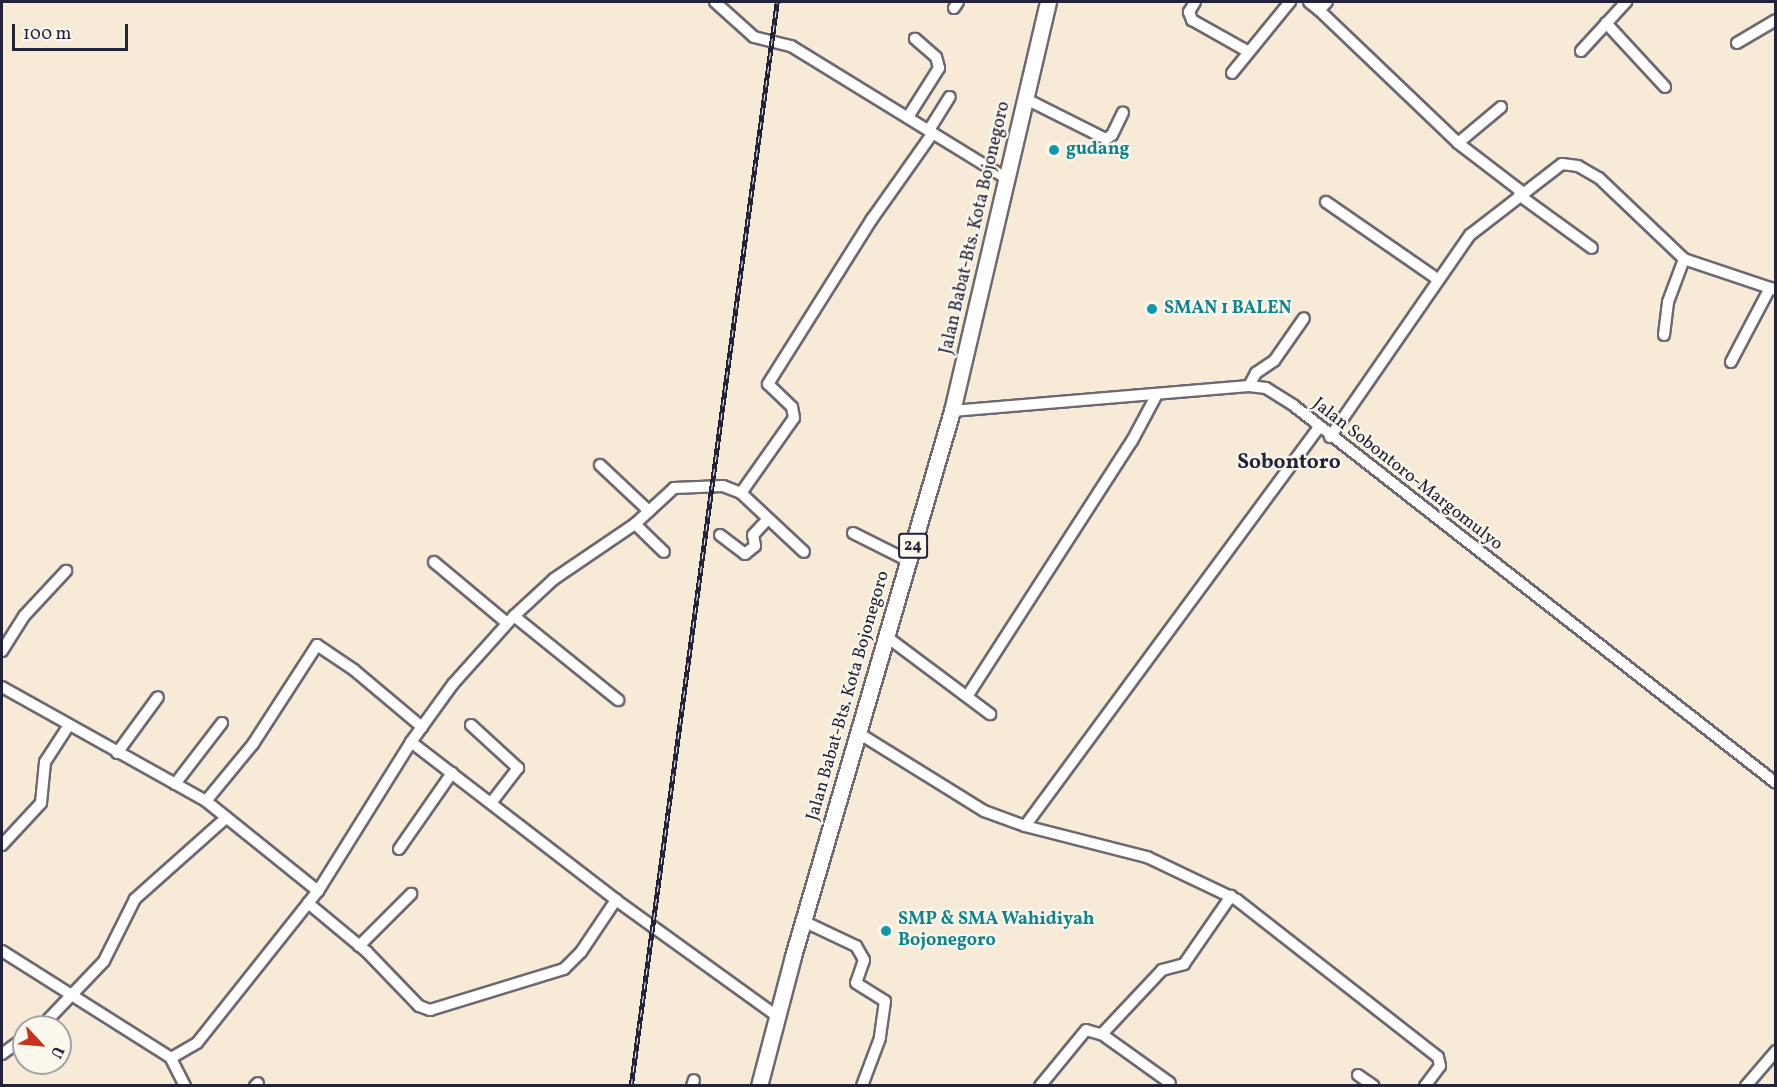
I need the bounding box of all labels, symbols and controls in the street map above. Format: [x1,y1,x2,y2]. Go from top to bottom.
scale bar [15,12,130,50]
text: 100 m [23,22,72,47]
street label: Jalan Babat-Bts. Kota Bojonegoro [936,99,1016,357]
place label: gudang [1066,139,1129,161]
marker: gudang [1047,143,1061,157]
place label: SMAN 1 BALEN [1164,298,1291,320]
marker: SMAN 1 BALEN [1145,302,1159,316]
street label: Jalan Sobontoro-Margomulyo [1307,394,1507,556]
district label: Sobontoro [1237,450,1341,476]
road number: 24 [898,533,928,559]
street label: Jalan Babat-Bts. Kota Bojonegoro [803,569,895,823]
place label: SMP & SMA Wahidiyah Bojonegoro [898,910,1095,952]
marker: SMP & SMA Wahidiyah Bojonegoro [879,924,893,938]
north arrow [12,1015,72,1075]
text: U [44,1042,69,1062]

